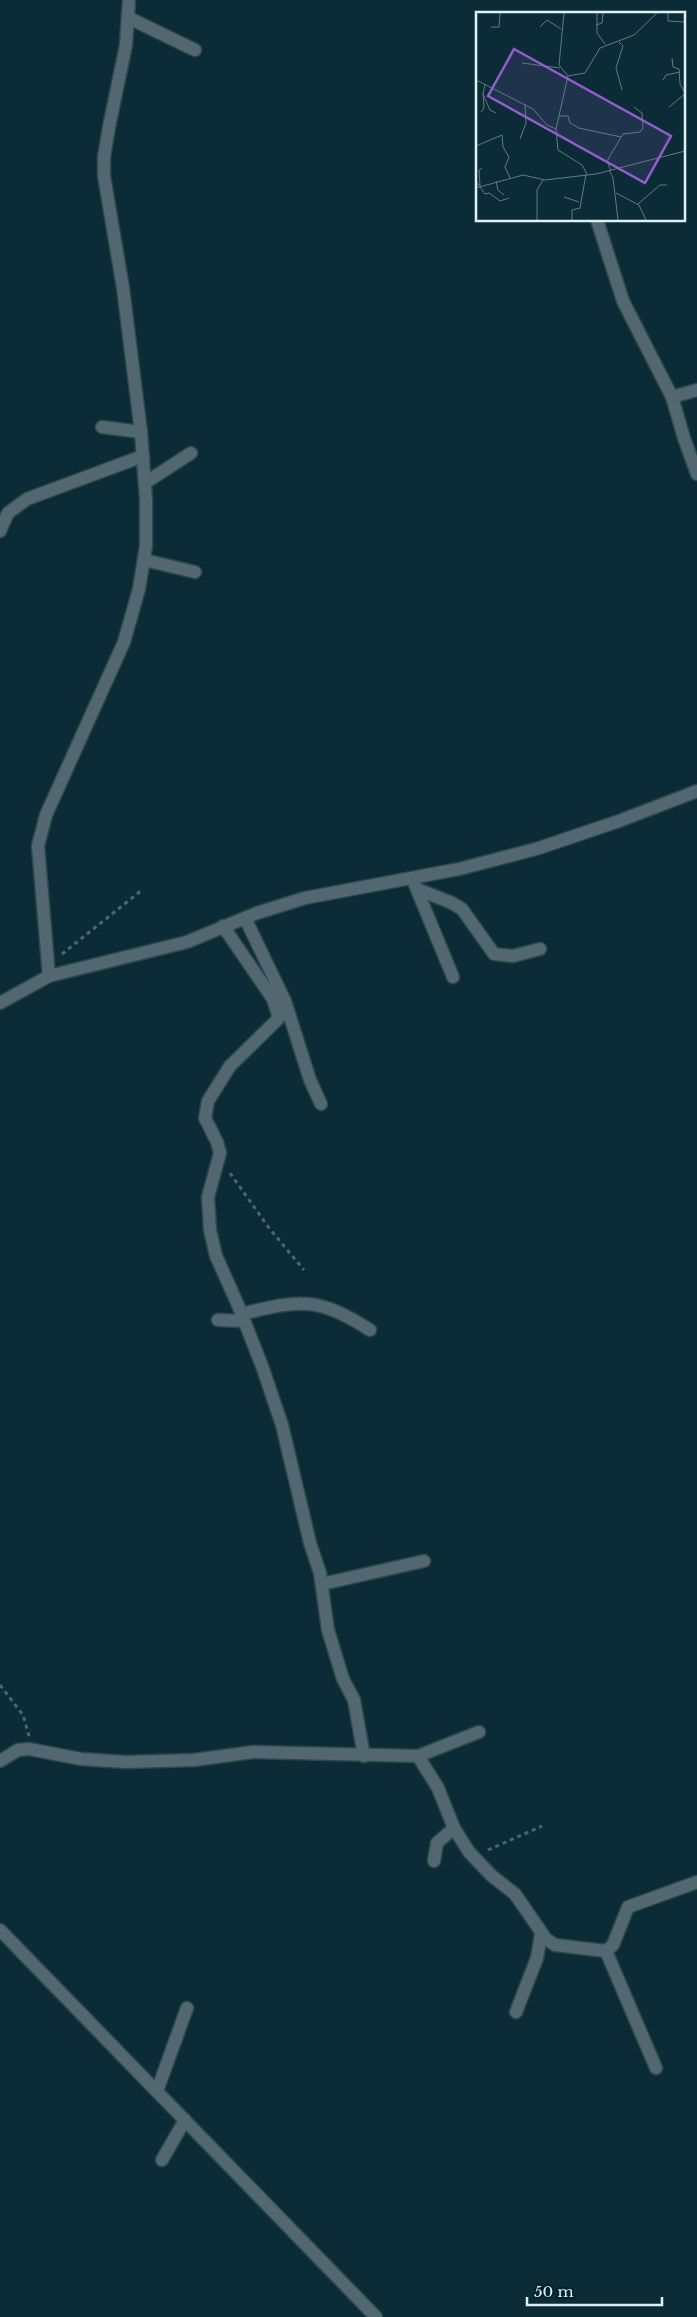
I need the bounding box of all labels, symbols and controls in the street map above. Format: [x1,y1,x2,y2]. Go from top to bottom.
inset map [476,12,684,221]
scale bar [527,2274,662,2306]
text: 50 m [534,2282,574,2301]

